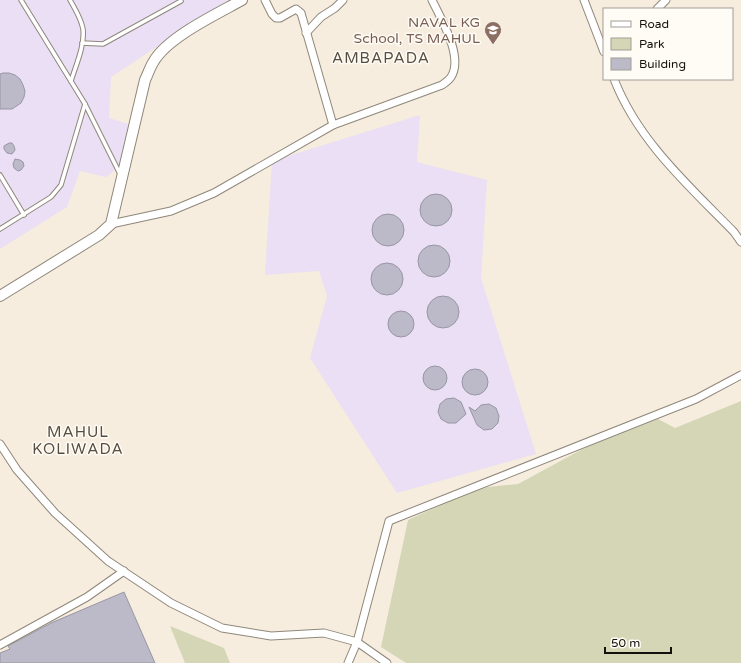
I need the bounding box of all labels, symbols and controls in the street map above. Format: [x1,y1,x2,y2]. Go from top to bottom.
legend [603,8,733,80]
place label: NAVAL KG School, TS MAHUL [354,14,480,47]
text: Road [639,17,669,31]
school or university icon: NAVAL KG School, TS MAHUL [483,20,503,45]
text: Park [639,37,665,51]
district label: AMBAPADA [332,49,430,67]
text: Building [639,57,686,71]
district label: MAHUL KOLIWADA [32,423,124,458]
scale bar [605,629,671,655]
text: 50 m [611,636,640,650]

